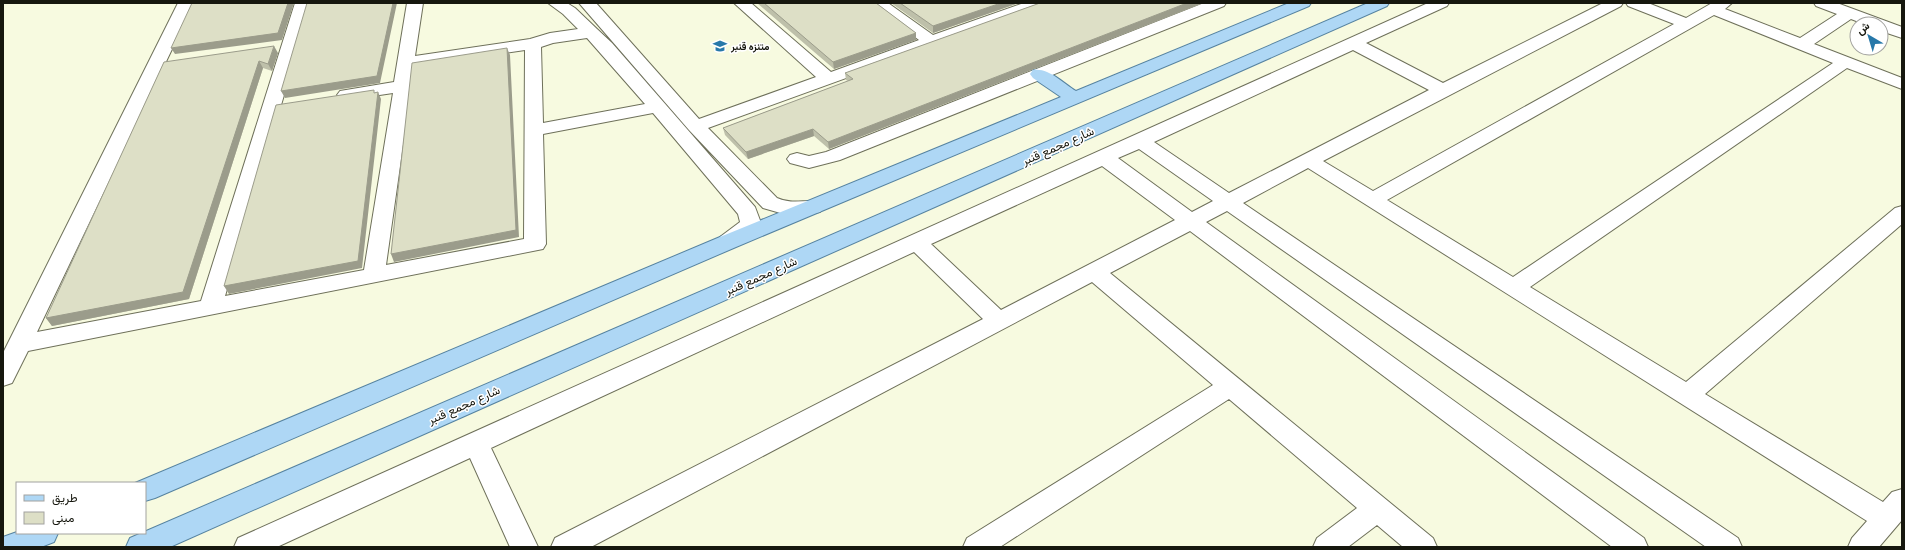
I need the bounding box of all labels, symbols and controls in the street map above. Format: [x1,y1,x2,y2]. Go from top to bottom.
north arrow [1849,16,1889,56]
text: ش [1854,19,1872,38]
school or university icon: متنزه قنبر [712,38,728,54]
place label: متنزه قنبر [730,41,770,53]
street label: شارع مجمع قنبر [1019,124,1097,170]
street label: شارع مجمع قنبر [722,254,800,300]
street label: شارع مجمع قنبر [425,383,503,429]
legend [16,482,146,534]
text: طريق [52,491,78,506]
text: مبنى [52,511,74,526]

